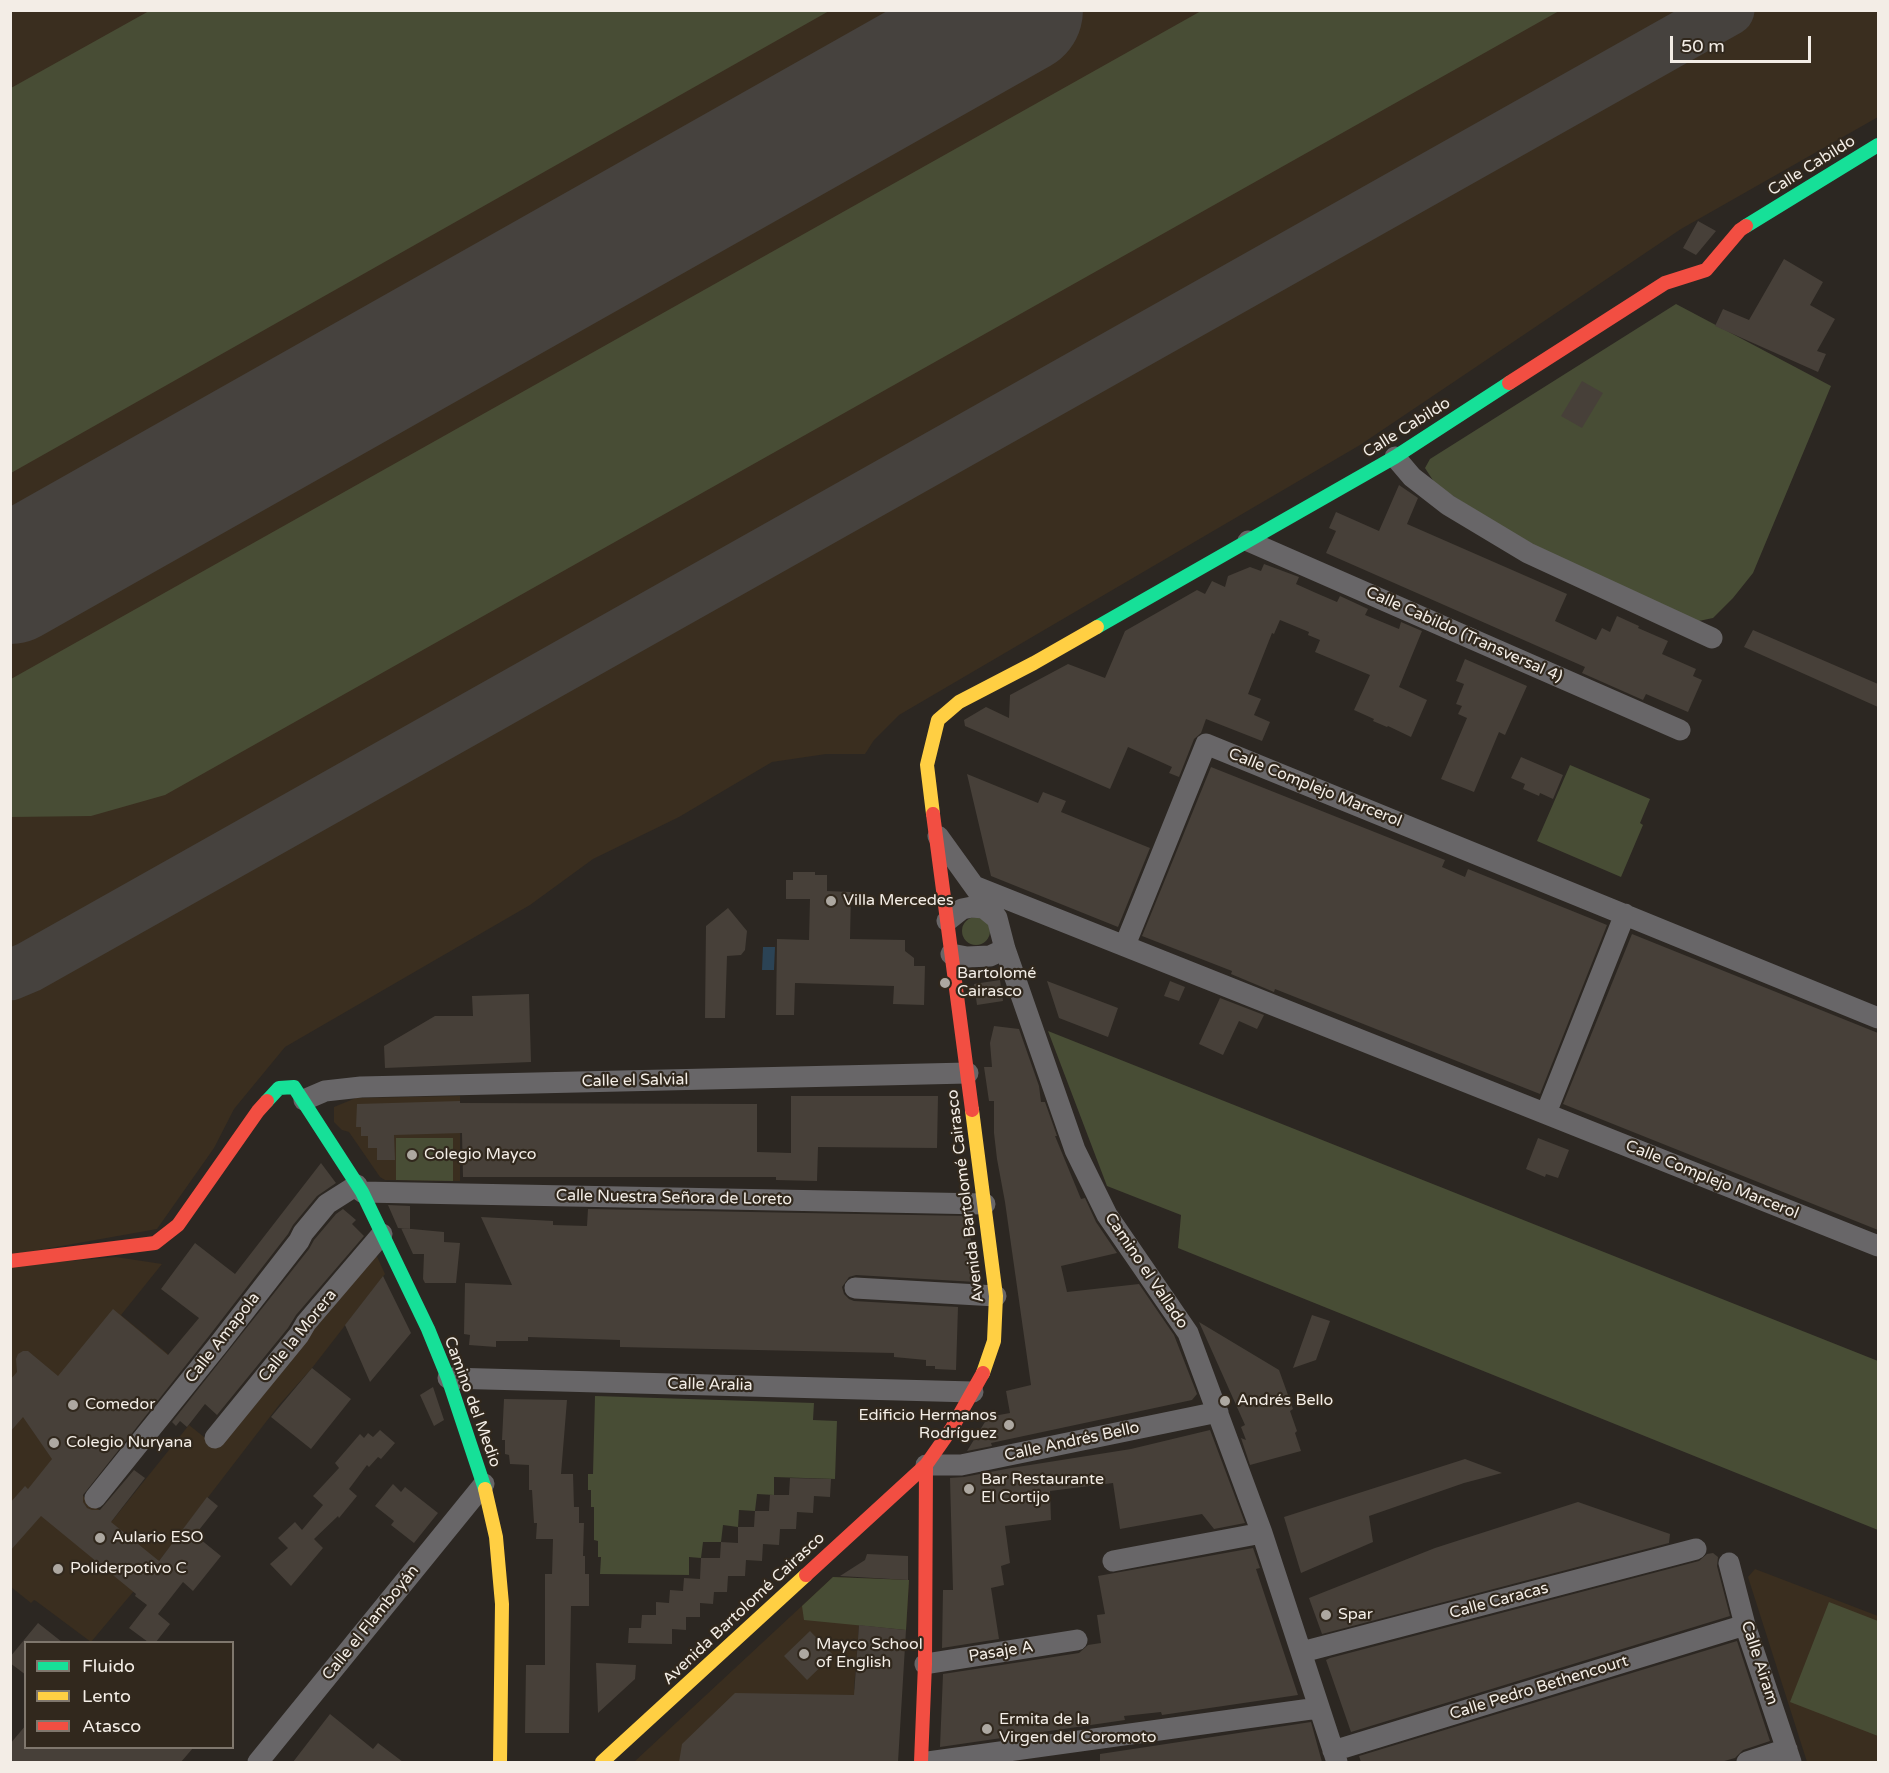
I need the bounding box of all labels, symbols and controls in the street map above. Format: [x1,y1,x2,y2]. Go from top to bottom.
scale bar [1673,24,1814,62]
text: 50 m [1681,35,1725,57]
street label: Calle Cabildo [1765,132,1859,200]
street label: Calle Cabildo [1360,394,1454,462]
street label: Calle Cabildo (Transversal 4) [1363,583,1565,687]
street label: Calle Complejo Marcerol [1226,744,1404,832]
place label: Villa Mercedes [843,891,954,911]
marker: Villa Mercedes [824,894,838,908]
place label: Bartolomé Cairasco [957,964,1036,1002]
marker: Bartolomé Cairasco [938,976,952,990]
street label: Calle el Salvial [581,1070,689,1092]
street label: Avenida Bartolomé Cairasco [943,1088,989,1304]
street label: Calle Complejo Marcerol [1623,1136,1801,1224]
place label: Colegio Mayco [424,1145,537,1165]
marker: Colegio Mayco [405,1148,419,1162]
street label: Calle Nuestra Señora de Loreto [556,1186,792,1210]
street label: Camino el Vallado [1100,1209,1192,1333]
street label: Calle la Morera [255,1286,341,1386]
street label: Calle Amapola [182,1289,264,1387]
street label: Camino del Medio [439,1334,505,1470]
street label: Calle Aralia [667,1375,753,1395]
place label: Andrés Bello [1237,1391,1333,1411]
marker: Andrés Bello [1218,1394,1232,1408]
place label: Comedor [85,1395,155,1415]
marker: Comedor [66,1398,80,1412]
place label: Edificio Hermanos Rodríguez [858,1406,997,1444]
marker: Edificio Hermanos Rodríguez [1002,1418,1016,1432]
street label: Calle Andrés Bello [1003,1418,1141,1466]
place label: Colegio Nuryana [66,1433,192,1453]
marker: Colegio Nuryana [47,1436,61,1450]
place label: Bar Restaurante El Cortijo [981,1470,1104,1508]
marker: Bar Restaurante El Cortijo [962,1482,976,1496]
place label: Aulario ESO [112,1528,203,1548]
street label: Avenida Bartolomé Cairasco [659,1529,829,1689]
marker: Aulario ESO [93,1531,107,1545]
place label: Poliderpotivo C [70,1559,187,1579]
marker: Poliderpotivo C [51,1562,65,1576]
street label: Calle el Flamboyán [319,1562,423,1684]
street label: Calle Caracas [1447,1579,1551,1623]
place label: Spar [1338,1605,1373,1625]
marker: Spar [1319,1608,1333,1622]
street label: Calle Airam [1736,1619,1782,1707]
place label: Mayco School of English [816,1635,923,1673]
street label: Pasaje A [967,1637,1035,1667]
legend [24,1641,234,1749]
marker: Mayco School of English [797,1647,811,1661]
street label: Calle Pedro Bethencourt [1447,1652,1631,1724]
text: Fluido [82,1655,135,1677]
text: Lento [82,1685,131,1707]
place label: Ermita de la Virgen del Coromoto [999,1710,1156,1748]
text: Atasco [82,1715,141,1737]
marker: Ermita de la Virgen del Coromoto [980,1722,994,1736]

